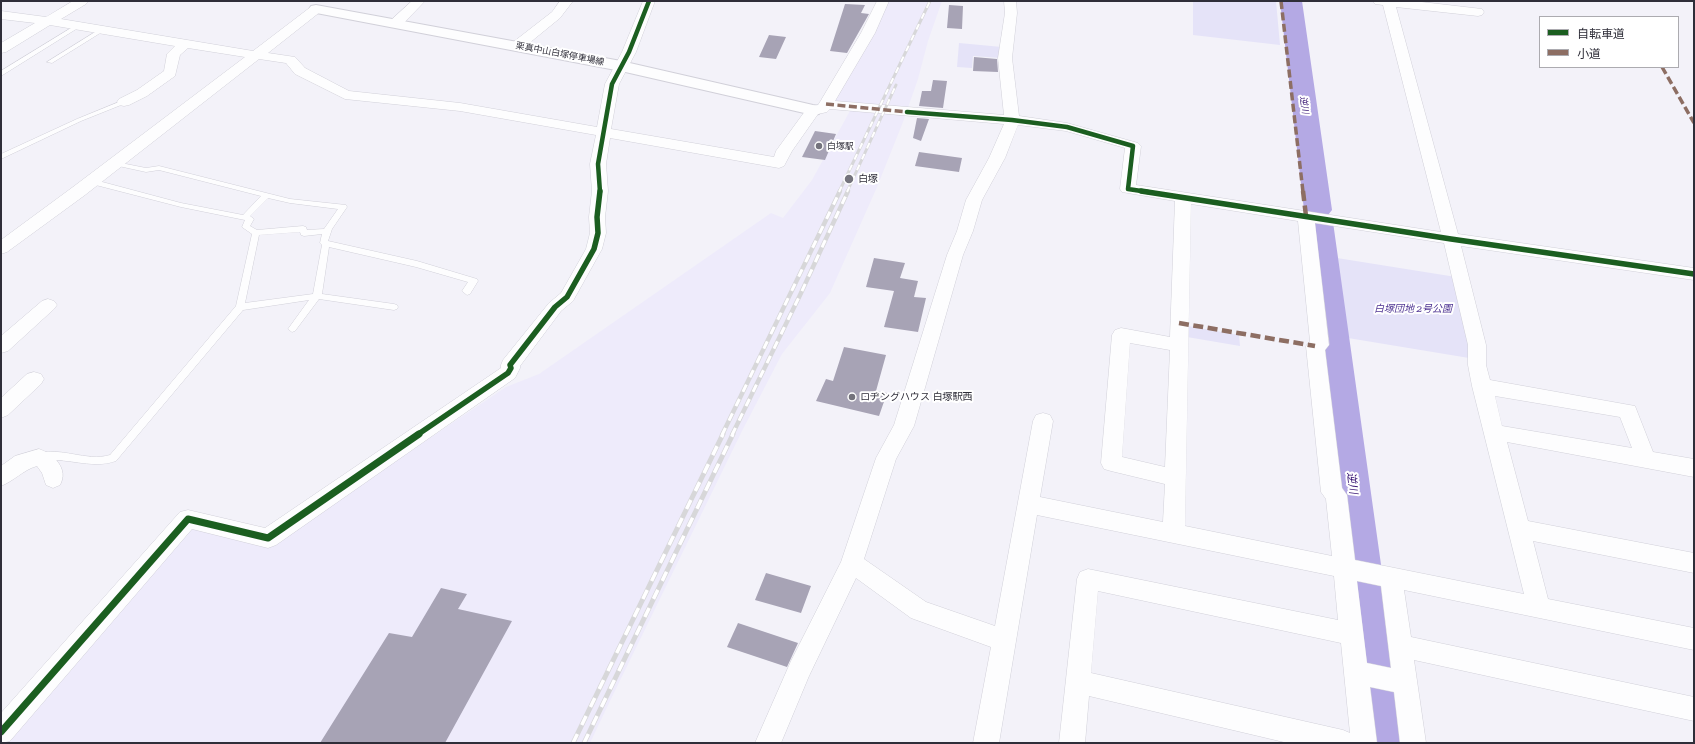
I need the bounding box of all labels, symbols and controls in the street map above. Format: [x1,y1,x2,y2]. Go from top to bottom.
legend [1539,16,1679,68]
text: 自転車道 [1577,27,1625,41]
street label: 栗真中山白塚停車場線 [515,40,605,68]
text: 小道 [1577,47,1601,61]
water label: 逆川 [1298,95,1310,115]
marker: 白塚駅 [814,141,824,151]
place label: 白塚駅 [827,141,854,151]
marker: 白塚 [843,173,855,185]
place label: 白塚 [858,173,878,185]
park label: 白塚団地 2号公園 [1374,303,1452,315]
place label: ロヂングハウス 白塚駅西 [860,391,973,403]
marker: ロヂングハウス 白塚駅西 [847,392,857,402]
water label: 逆川 [1344,471,1360,495]

